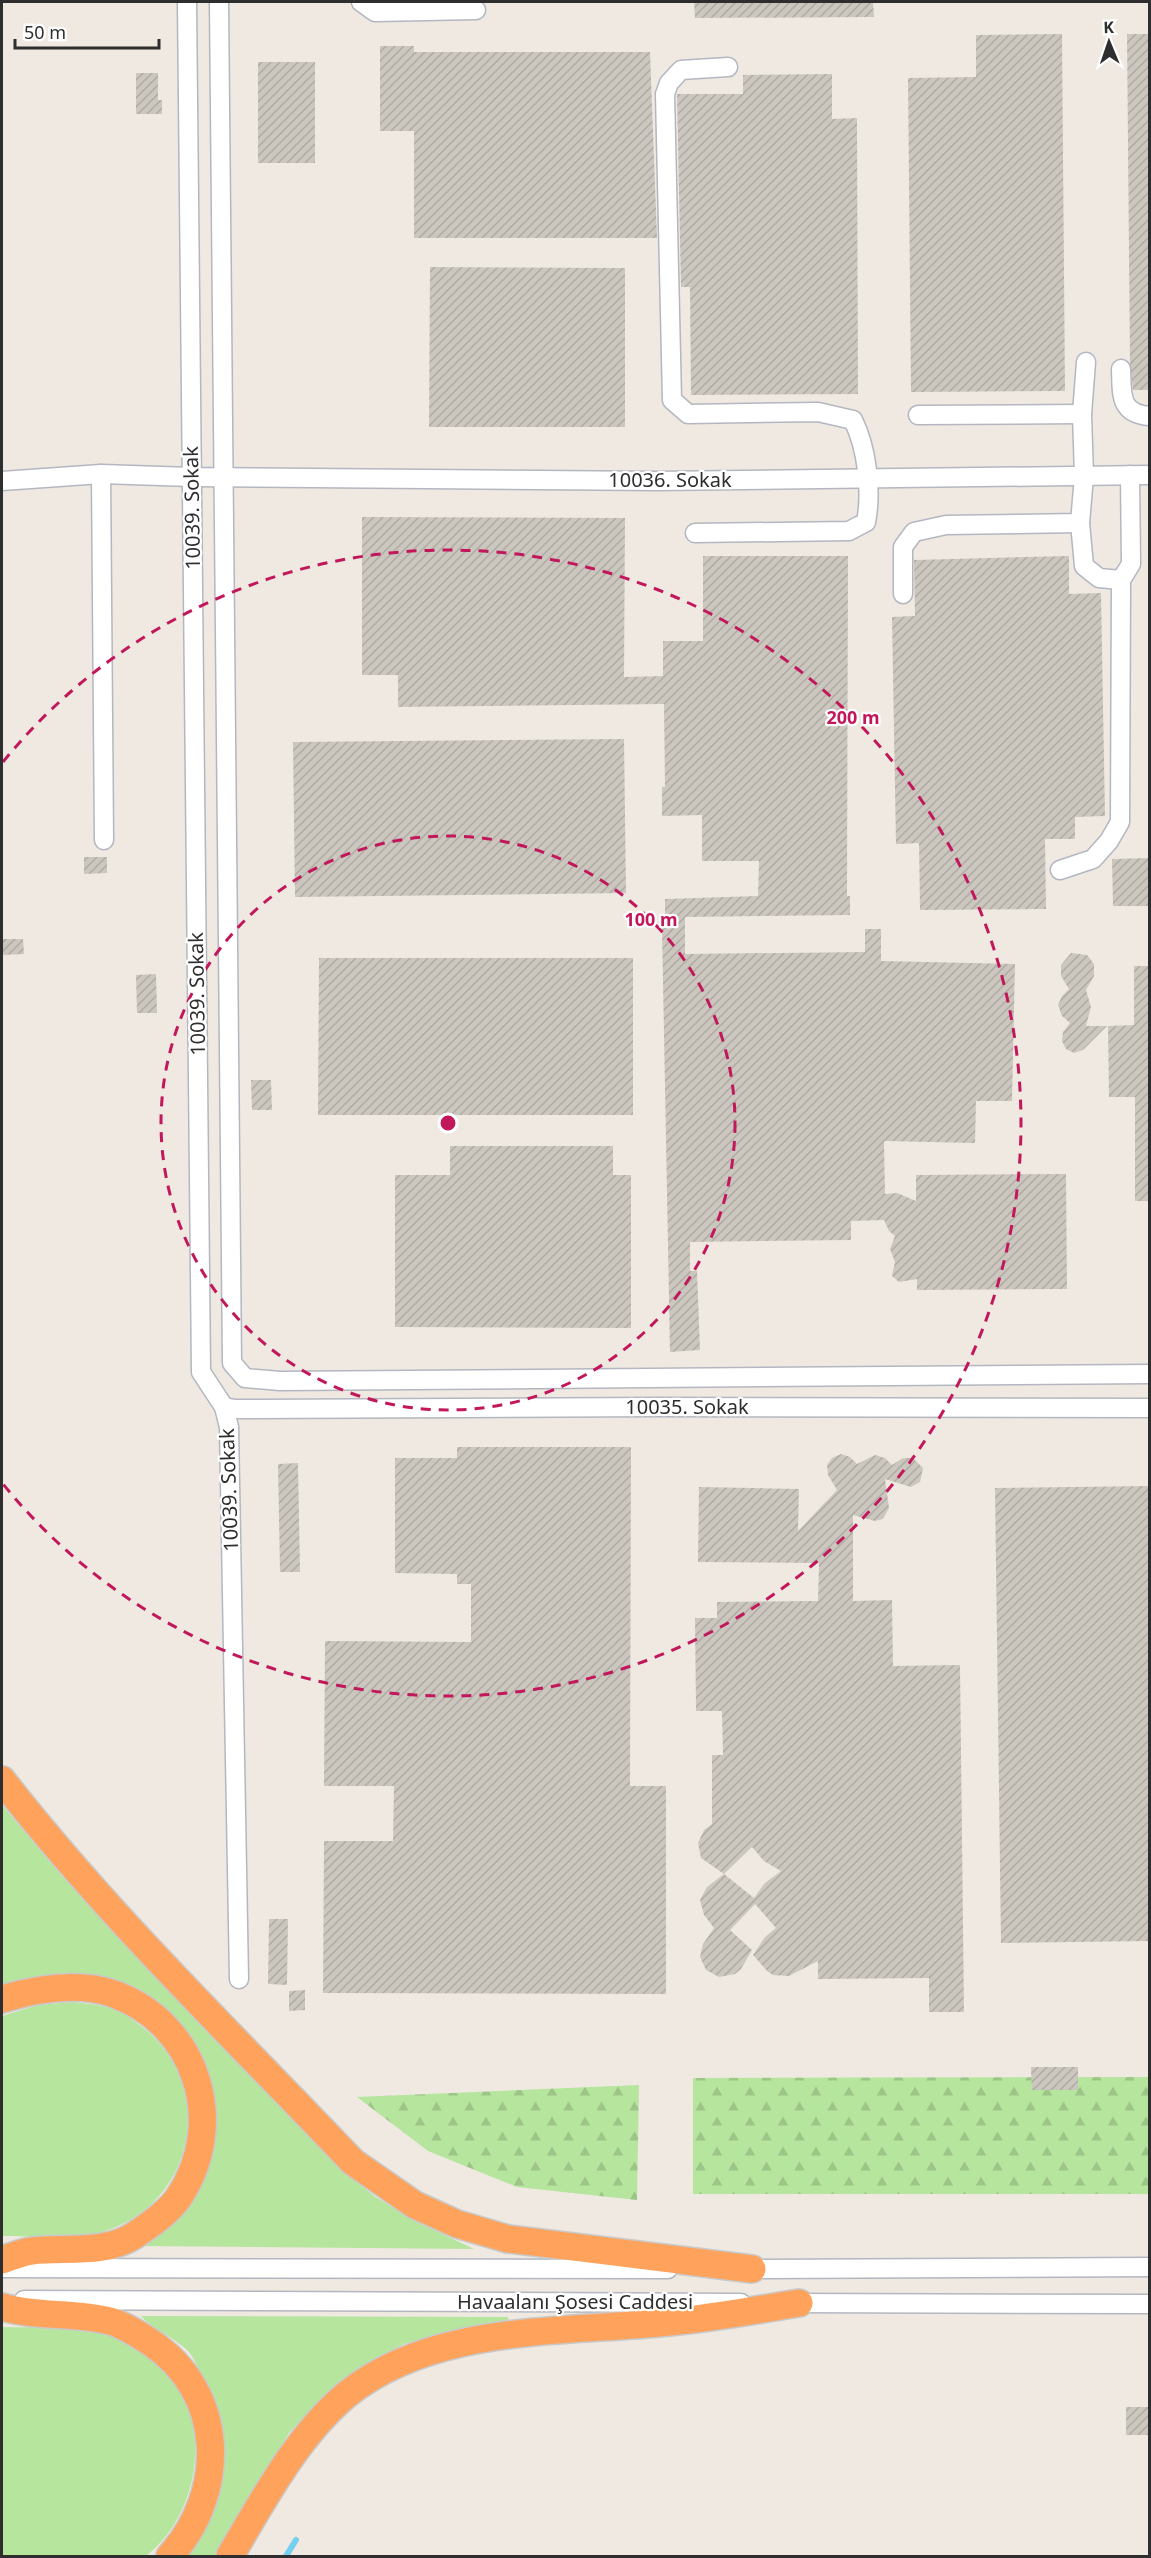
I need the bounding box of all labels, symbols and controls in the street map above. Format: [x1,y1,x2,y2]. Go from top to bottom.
scale bar [15,12,159,50]
north arrow [1079,12,1139,72]
text: K [1103,16,1115,38]
text: 50 m [24,20,66,44]
street label: 10039. Sokak [177,446,206,570]
street label: 10036. Sokak [608,466,732,493]
text: 200 m [826,705,880,729]
text: 100 m [624,907,678,931]
street label: 10039. Sokak [182,932,211,1056]
centre of rings [438,1113,458,1133]
street label: 10035. Sokak [625,1393,749,1420]
street label: 10039. Sokak [213,1428,244,1552]
street label: Havaalanı Şosesi Caddesi [457,2288,693,2315]

